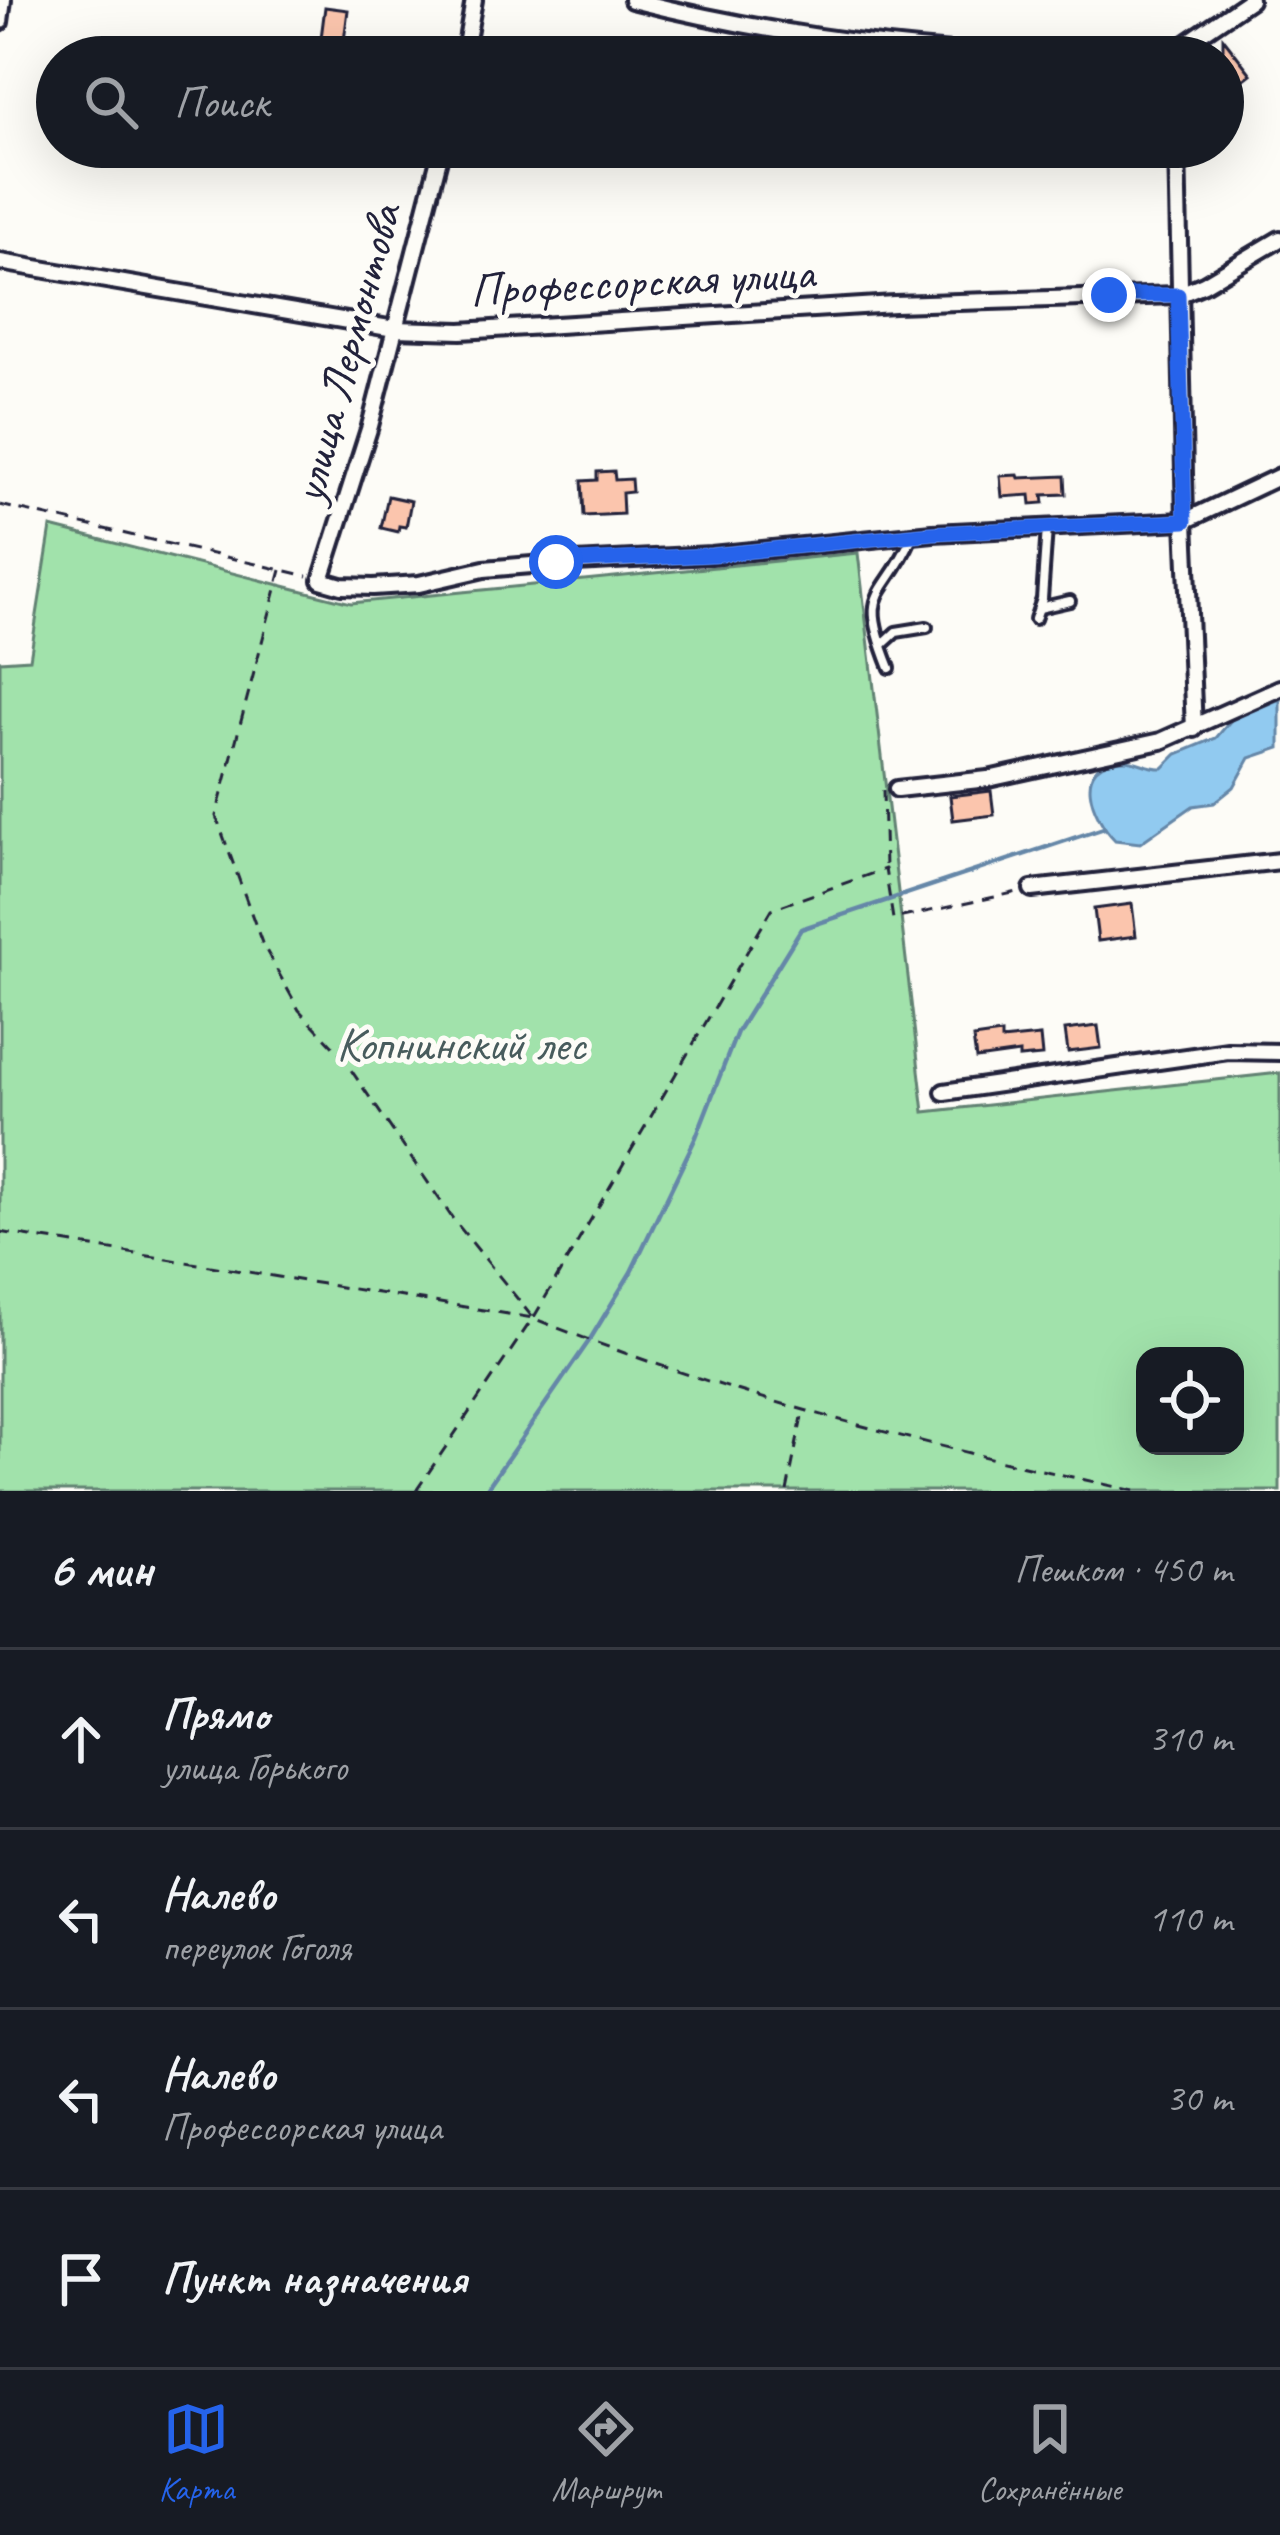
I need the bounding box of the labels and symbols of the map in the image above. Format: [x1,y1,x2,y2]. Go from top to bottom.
street label: улица Лермонтова [277,195,415,512]
street label: Профессорская улица [468,242,818,320]
route end [1082,268,1136,322]
route start [529,535,583,589]
park label: Копнинский лес [337,1014,588,1074]

